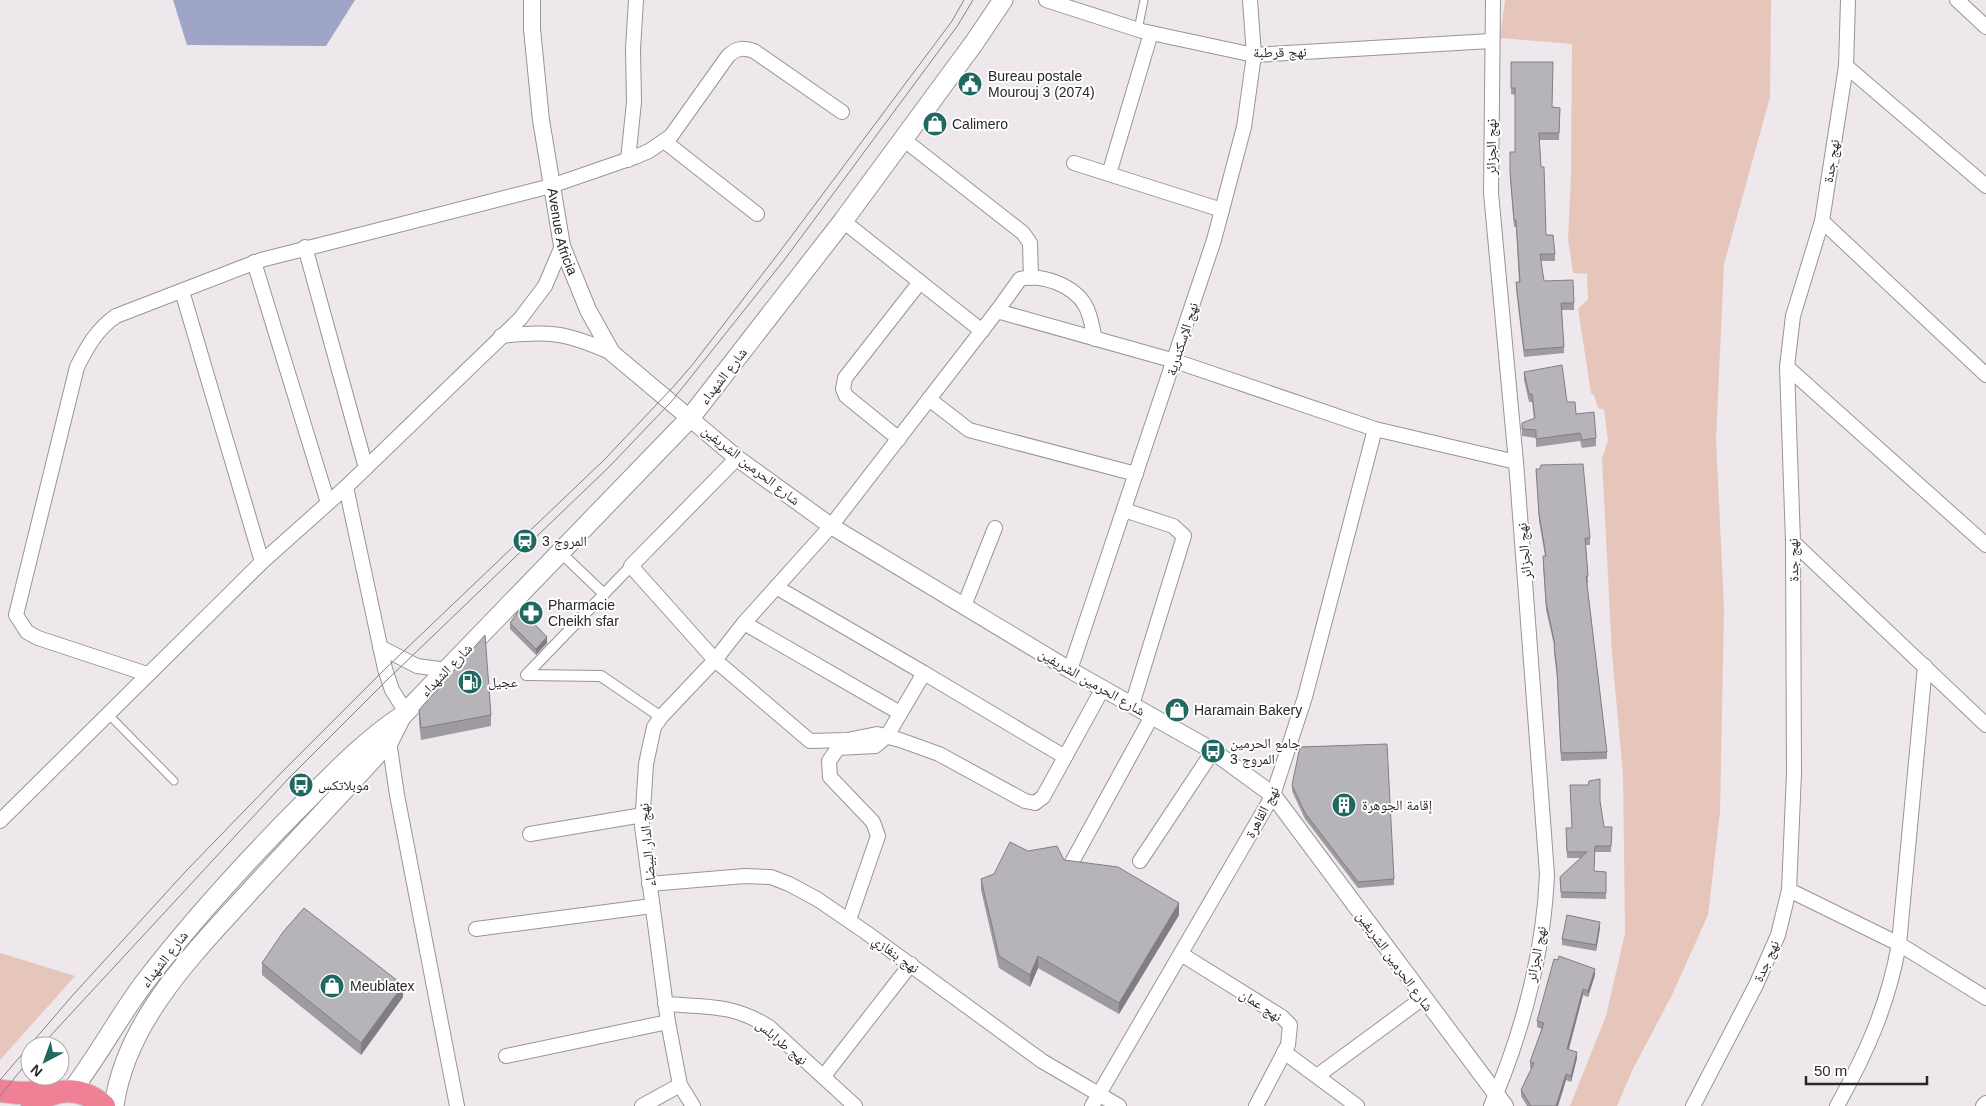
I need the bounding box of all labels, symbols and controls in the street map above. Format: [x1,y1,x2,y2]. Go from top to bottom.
street label: نهج قرطبة [1253,44,1307,62]
place label: Bureau postale Mourouj 3 (2074) [988,68,1095,100]
public building icon: Bureau postale Mourouj 3 (2074) [957,71,983,97]
shop icon: Calimero [922,111,948,137]
place label: Calimero [952,116,1008,132]
street label: نهج الجزائر [1483,119,1501,176]
street label: نهج جدة [1820,138,1844,184]
street label: Avenue Africia [544,187,581,277]
street label: نهج الإسكندرية [1163,300,1203,378]
street label: شارع الشهداء [696,344,752,409]
street label: شارع الحرمين الشريفين [698,422,803,510]
street label: نهج الجزائر [1514,522,1537,581]
station icon: المروج 3 [512,528,538,554]
place label: المروج 3 [542,533,587,551]
street label: نهج جدة [1785,538,1803,582]
place label: Pharmacie Cheikh sfar [548,597,619,629]
pharmacy icon: Pharmacie Cheikh sfar [518,600,544,626]
street label: شارع الشهداء [417,640,477,701]
street label: شارع الحرمين الشريفين [1035,645,1148,721]
fuel station icon: عجيل [457,669,483,695]
place label: عجيل [488,674,518,691]
shop icon: Haramain Bakery [1164,697,1190,723]
place label: Haramain Bakery [1194,702,1302,718]
place label: جامع الحرمين المروج 3 [1230,735,1300,769]
bus stop icon: جامع الحرمين المروج 3 [1200,738,1226,764]
bus stop icon: موبلاتكس [288,772,314,798]
place label: موبلاتكس [318,777,369,794]
street label: نهج القاهرة [1242,783,1284,841]
building icon: إقامة الجوهرة [1331,792,1357,818]
place label: إقامة الجوهرة [1362,797,1432,815]
street label: نهج الدار البيضاء [635,802,661,888]
street label: شارع الحرمين الشريفين [1352,908,1437,1015]
street label: نهج الجزائر [1523,925,1551,985]
street label: شارع الشهداء [137,927,193,992]
street label: نهج بنغازي [867,932,923,979]
street label: نهج جدة [1750,938,1784,985]
shop icon: Meublatex [319,973,345,999]
place label: Meublatex [350,978,415,994]
street label: نهج عمان [1236,985,1285,1026]
street label: نهج طرابلس [752,1016,811,1070]
north arrow [20,1036,70,1086]
scale bar [1806,1054,1927,1086]
text: N [27,1061,46,1080]
text: 50 m [1814,1062,1847,1079]

